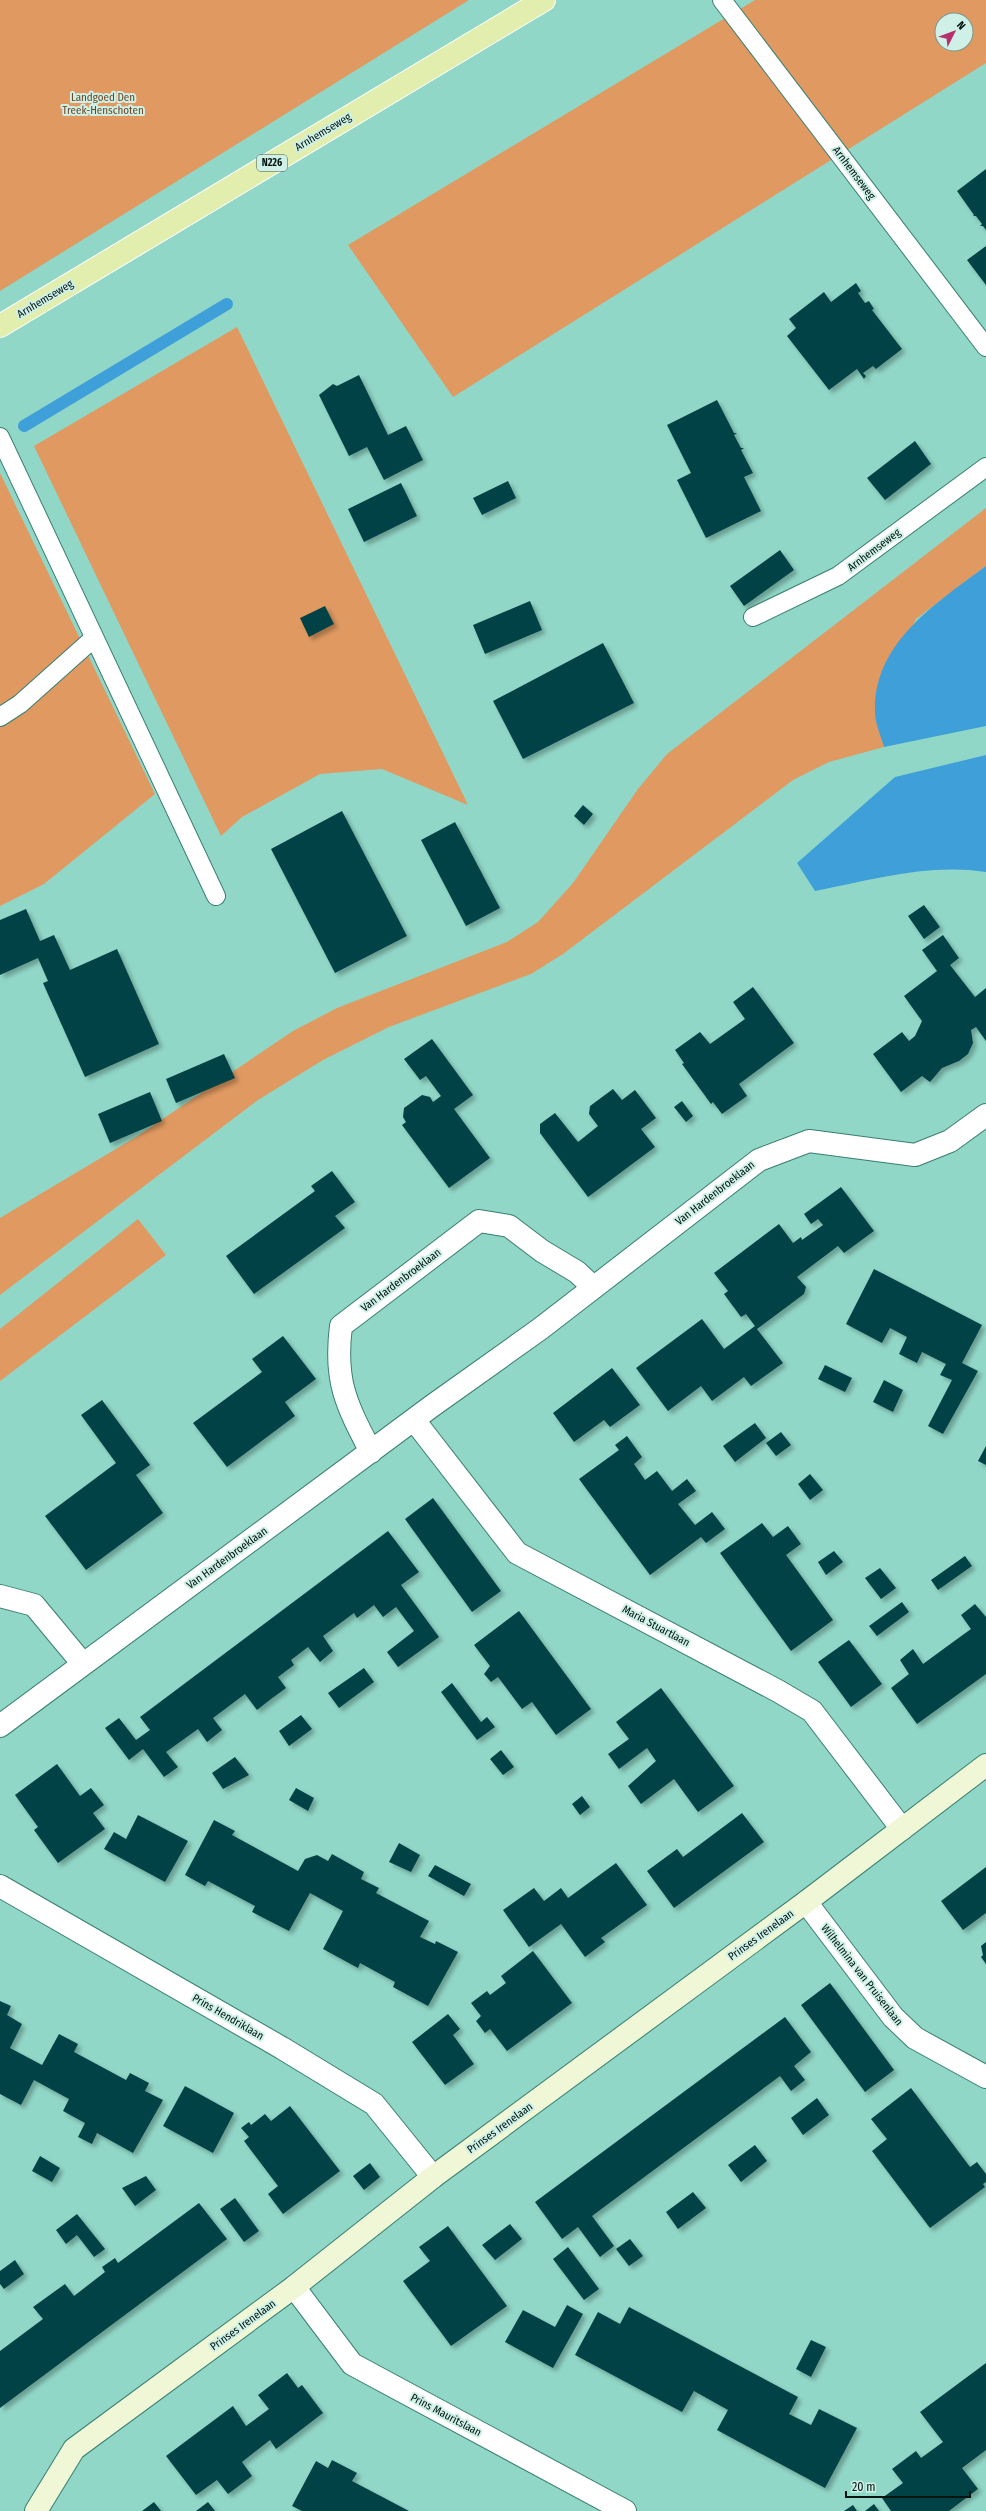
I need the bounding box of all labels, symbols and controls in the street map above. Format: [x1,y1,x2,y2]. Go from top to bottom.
north arrow [934,12,974,52]
text: N [954,19,968,32]
park label: Landgoed Den Treek-Henschoten [62,91,144,117]
street label: Arnhemseweg [293,110,354,154]
street label: Arnhemseweg [830,144,879,203]
road number: N226 [257,155,287,171]
street label: Arnhemseweg [15,277,76,321]
street label: Arnhemseweg [845,525,904,574]
street label: Van Hardenbroeklaan [673,1158,757,1228]
street label: Van Hardenbroeklaan [358,1246,444,1314]
street label: Van Hardenbroeklaan [184,1524,270,1592]
street label: Maria Stuartlaan [620,1603,692,1649]
street label: Prinses Irenelaan [726,1907,796,1963]
street label: Wilhelmina van Pruisenlaan [818,1922,906,2028]
street label: Prins Hendriklaan [190,1991,266,2043]
street label: Prinses Irenelaan [465,2100,535,2156]
street label: Prinses Irenelaan [208,2297,278,2353]
street label: Prins Mauritslaan [408,2391,484,2439]
scale bar [846,2473,970,2499]
text: 20 m [852,2480,876,2494]

